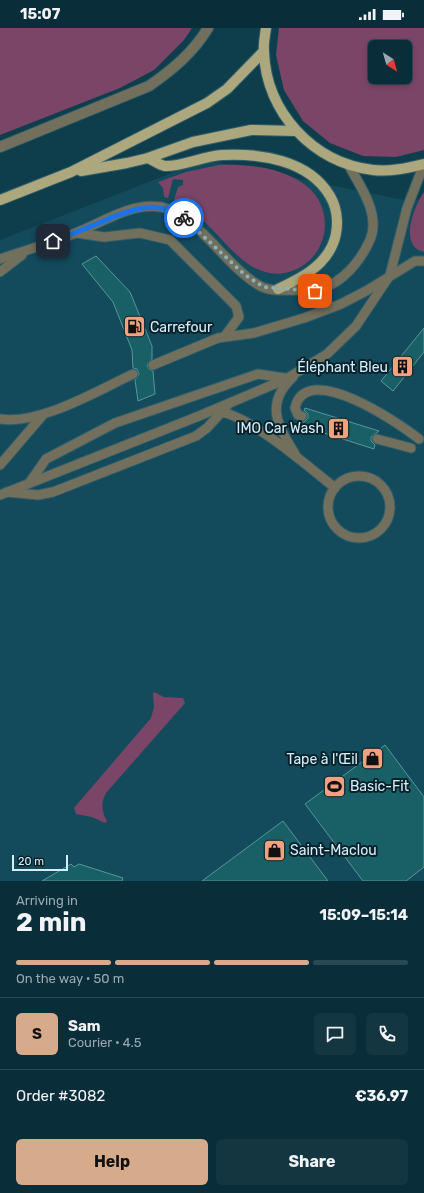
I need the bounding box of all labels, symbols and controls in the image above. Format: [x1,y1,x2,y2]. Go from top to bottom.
text: 15:07 [20,5,60,23]
north arrow [368,40,412,84]
map controls [368,40,412,84]
courier [164,198,204,238]
icon: bike [173,207,195,229]
pin [36,224,70,258]
icon: home [42,230,64,252]
pin [298,274,332,308]
icon: bag [304,280,326,302]
fuel station icon: Carrefour [122,314,148,340]
place label: Carrefour [150,319,213,336]
building icon: Éléphant Bleu [390,354,416,380]
place label: Éléphant Bleu [297,358,388,376]
building icon: IMO Car Wash [326,415,352,441]
place label: IMO Car Wash [237,420,324,437]
shop icon: Tape à l'Œil [360,746,386,772]
place label: Tape à l'Œil [287,751,358,768]
sports icon: Basic-Fit [322,773,348,799]
place label: Basic-Fit [350,778,410,795]
shop icon: Saint-Maclou [261,837,287,863]
place label: Saint-Maclou [290,842,377,859]
scale bar [12,853,68,872]
text: 20 m [18,855,44,868]
text: Arriving in [16,893,78,908]
text: 15:09–15:14 [319,906,408,924]
text: 2 min [16,907,86,938]
text: On the way · 50 m [16,971,124,986]
button: chat [314,1013,356,1055]
button: phone [366,1013,408,1055]
text: Sam [68,1017,101,1035]
text: S [32,1025,42,1043]
text: Courier · 4.5 [68,1035,142,1050]
text: Order #3082 [16,1087,105,1105]
text: €36.97 [355,1087,408,1105]
button: Help [16,1139,208,1185]
button: Share [216,1139,408,1185]

